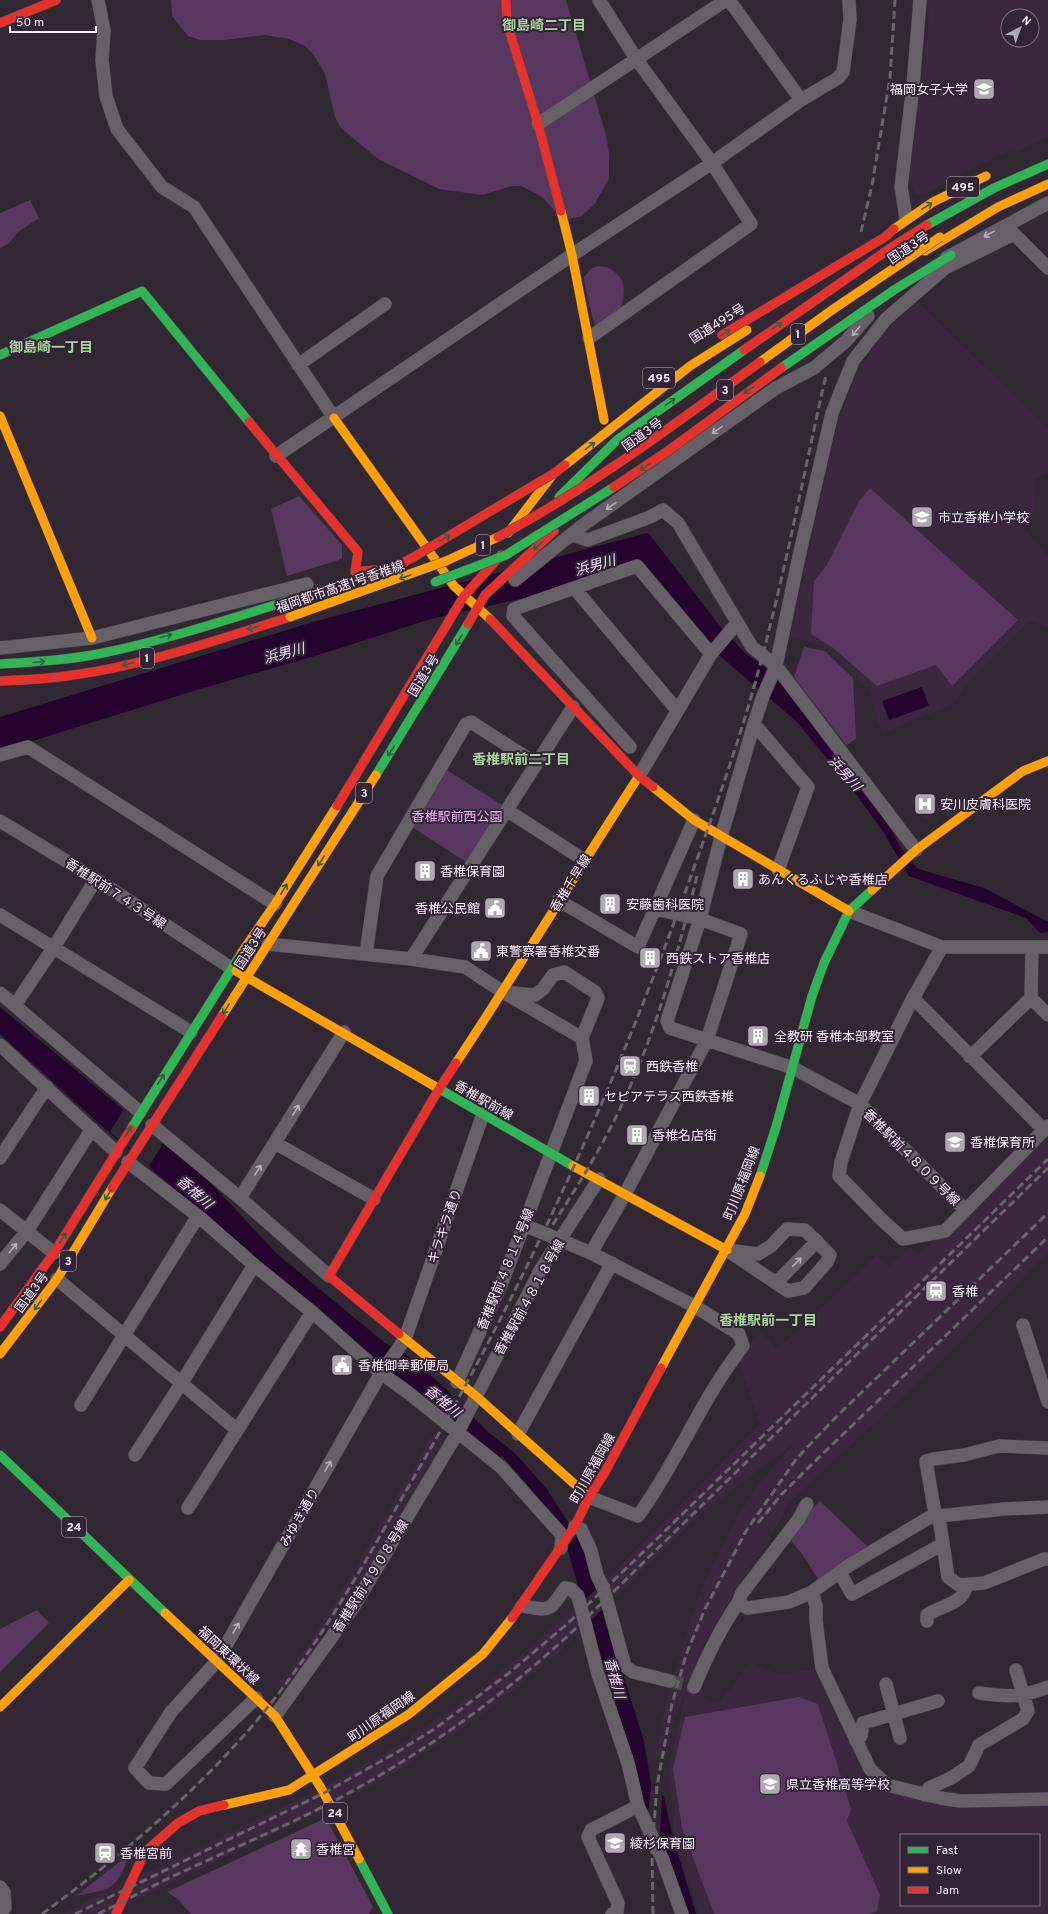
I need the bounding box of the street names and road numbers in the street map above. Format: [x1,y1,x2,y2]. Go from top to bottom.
road number: 495 [947,177,979,197]
street label: 国道3号 [885,229,933,268]
street label: 国道495号 [687,301,749,348]
road number: 1 [791,324,805,344]
road number: 495 [643,368,675,388]
road number: 3 [717,380,733,400]
street label: 国道3号 [620,415,667,456]
road number: 1 [476,535,490,555]
street label: 福岡都市高速1号香椎線 [274,557,407,617]
road number: 1 [140,648,154,668]
street label: 国道3号 [406,652,444,700]
road number: 3 [356,783,372,803]
street label: 香椎千早線 [547,852,596,916]
street label: 香椎駅前７４３号線 [61,855,169,933]
street label: 国道3号 [232,925,271,973]
street label: 香椎駅前線 [451,1078,516,1125]
street label: 香椎駅前４８０９号線 [859,1106,963,1210]
street label: 町川原福岡線 [720,1144,764,1223]
street label: キラキラ通り [426,1187,466,1266]
street label: 香椎駅前４８１４号線 [474,1206,539,1333]
street label: 香椎駅前４８１８号線 [491,1237,569,1359]
road number: 3 [60,1251,76,1271]
street label: 国道3号 [12,1270,53,1317]
street label: 町川原福岡線 [567,1430,620,1507]
street label: みゆき通り [278,1486,324,1550]
road number: 24 [62,1517,86,1537]
street label: 香椎駅前４９０８号線 [330,1517,413,1636]
street label: 福岡東環状線 [194,1623,262,1689]
street label: 町川原福岡線 [345,1688,419,1747]
road number: 24 [323,1803,347,1823]

